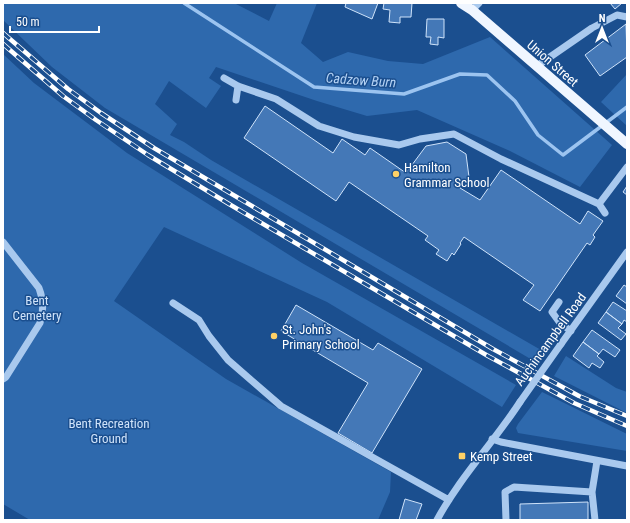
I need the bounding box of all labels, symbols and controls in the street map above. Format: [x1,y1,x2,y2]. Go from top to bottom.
scale bar [10,8,99,34]
north arrow [582,8,622,48]
text: N [599,12,606,25]
text: 50 m [16,15,40,29]
street label: Union Street [524,37,581,90]
water label: Cadzow Burn [325,70,397,90]
place label: Hamilton Grammar School [404,160,489,190]
marker: Hamilton Grammar School [391,169,401,179]
street label: Auchincampbell Road [512,290,589,389]
park label: Bent Cemetery [13,293,62,323]
place label: St. John's Primary School [282,322,360,352]
marker: St. John's Primary School [269,331,279,341]
park label: Bent Recreation Ground [68,416,150,446]
place label: Kemp Street [470,449,533,464]
marker: Kemp Street [457,451,467,461]

